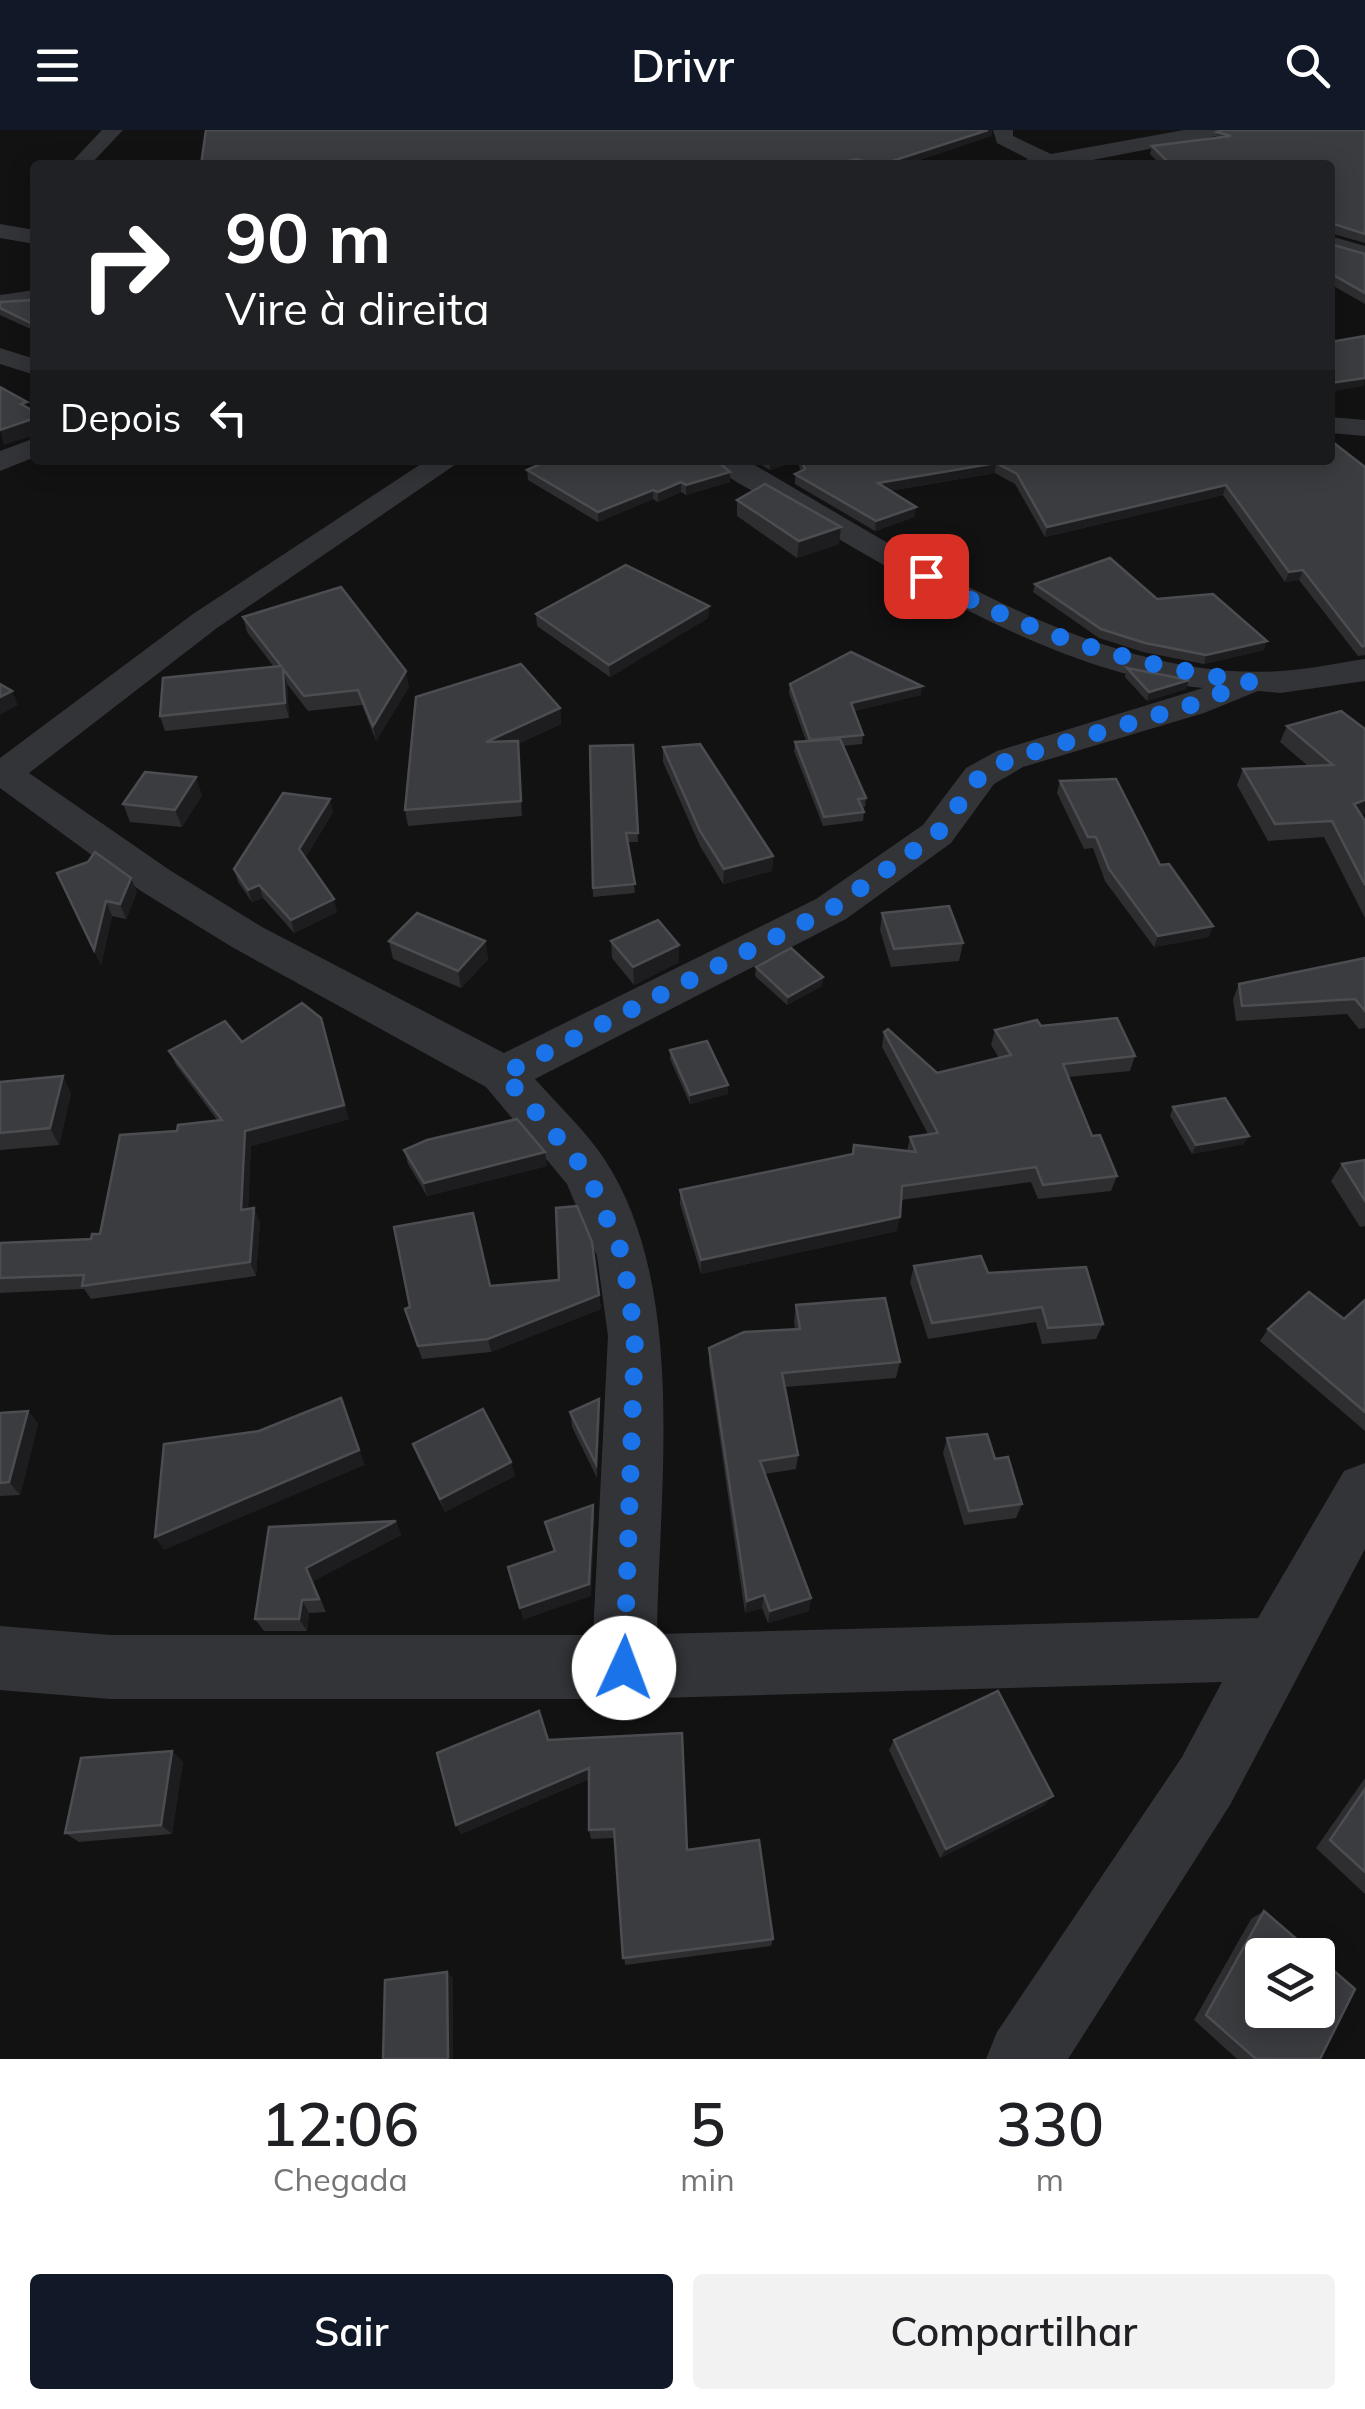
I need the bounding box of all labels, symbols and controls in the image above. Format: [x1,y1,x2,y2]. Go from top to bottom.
text: Drivr [631,37,734,93]
icon: menu [30,38,85,93]
icon: search [1280,38,1335,93]
text: 90 m [225,193,391,281]
icon: right [60,200,190,330]
text: Vire à direita [225,280,490,336]
icon: left [201,390,256,445]
text: Depois [60,394,181,442]
pin [884,534,969,619]
icon: arrive [899,549,954,604]
position arrow [572,1616,676,1720]
map controls [1245,1938,1335,2028]
button: layers [1245,1938,1335,2028]
text: 12:06 [261,2086,419,2161]
text: 5 [690,2086,726,2161]
text: 330 [996,2086,1104,2161]
text: Chegada [273,2159,408,2199]
text: min [680,2159,735,2199]
text: m [1036,2159,1064,2199]
button: Sair [30,2274,673,2389]
button: Compartilhar [693,2274,1335,2389]

